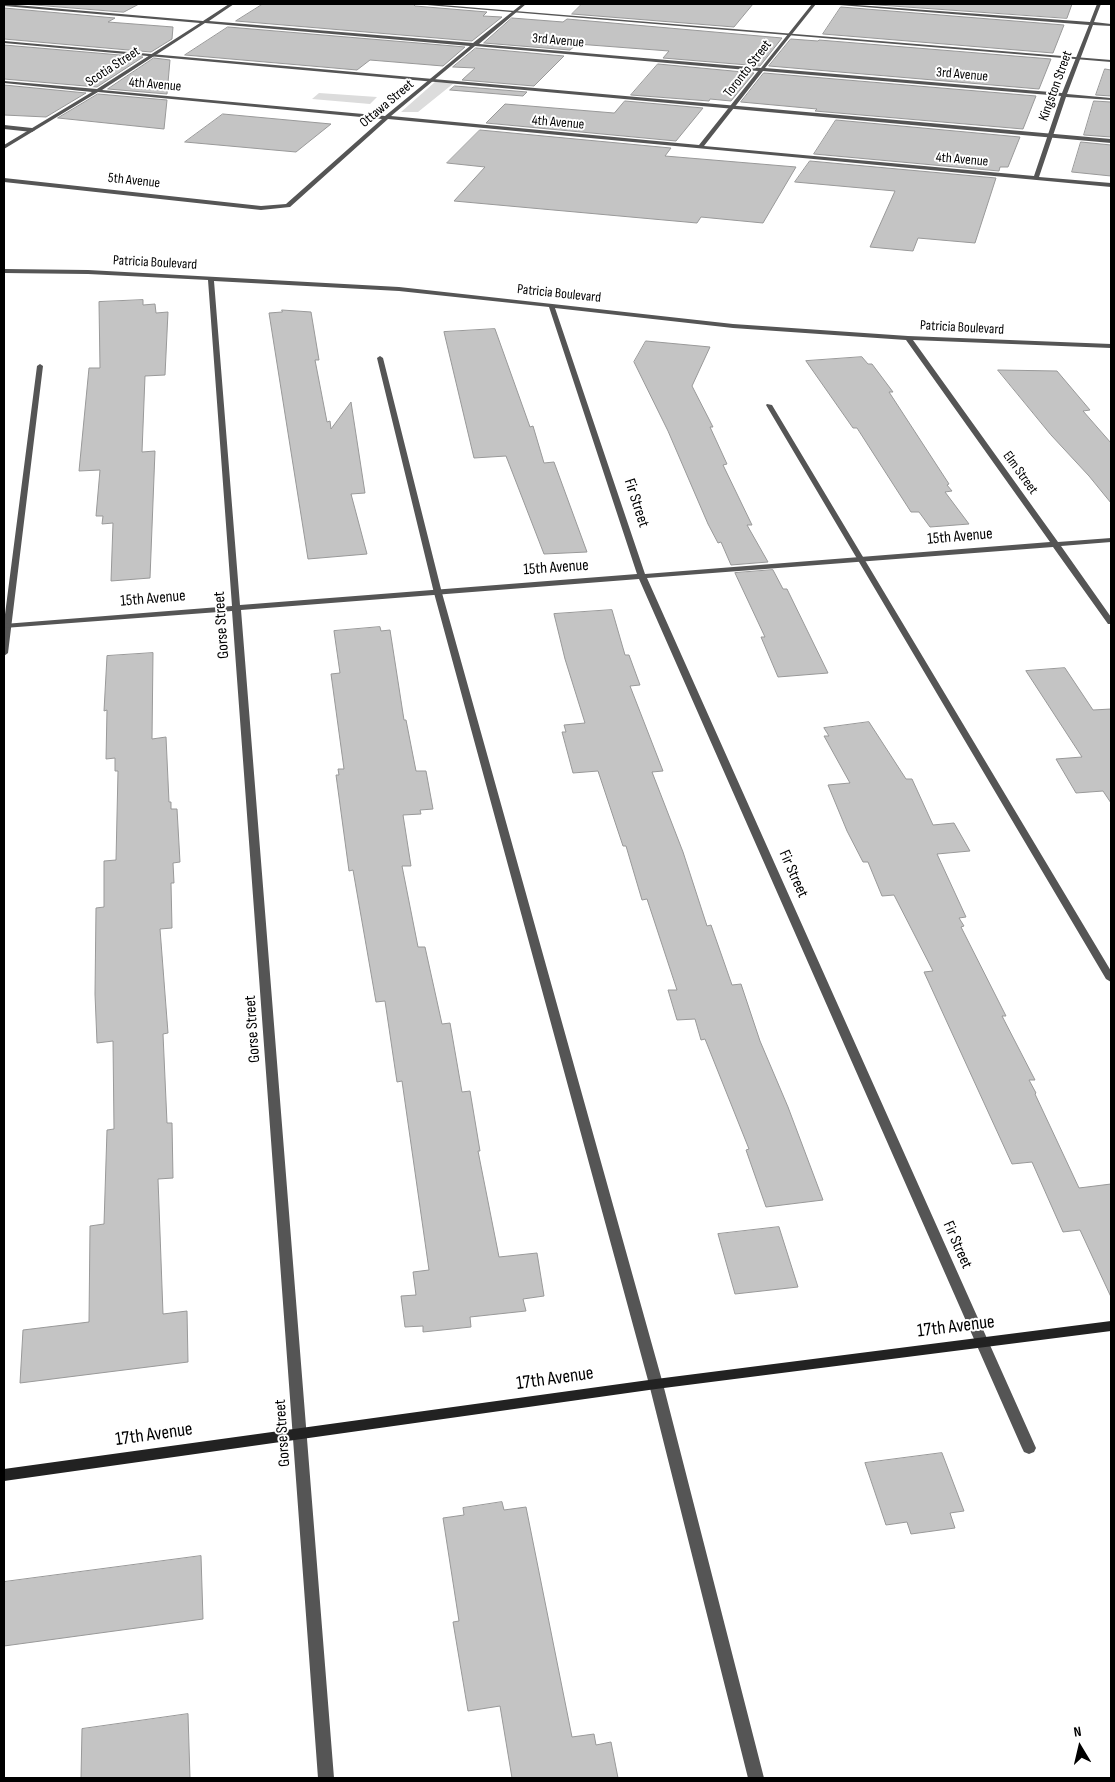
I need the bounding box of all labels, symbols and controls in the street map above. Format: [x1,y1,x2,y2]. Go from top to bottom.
street label: 3rd Avenue [531,30,585,52]
street label: Toronto Street [720,37,776,101]
street label: Scotia Street [83,43,143,91]
street label: Kingston Street [1036,49,1076,123]
street label: 3rd Avenue [935,64,989,86]
street label: 4th Avenue [128,74,182,96]
street label: Ottawa Street [357,77,417,131]
street label: 4th Avenue [531,112,585,134]
street label: 4th Avenue [935,149,989,171]
street label: 5th Avenue [107,170,161,192]
street label: Patricia Boulevard [113,252,197,274]
street label: Patricia Boulevard [516,281,602,307]
street label: Patricia Boulevard [920,317,1004,339]
street label: Elm Street [999,448,1041,498]
street label: Fir Street [619,476,653,530]
street label: 15th Avenue [927,525,993,549]
street label: 15th Avenue [523,556,589,580]
street label: 15th Avenue [120,587,186,611]
street label: Gorse Street [210,591,234,659]
street label: Fir Street [774,847,812,901]
street label: Gorse Street [241,995,265,1063]
street label: Fir Street [938,1218,976,1272]
street label: 17th Avenue [916,1311,996,1343]
street label: 17th Avenue [515,1362,595,1396]
street label: Gorse Street [271,1399,295,1467]
street label: 17th Avenue [114,1418,194,1452]
north arrow [1055,1722,1105,1772]
text: N [1073,1723,1083,1741]

